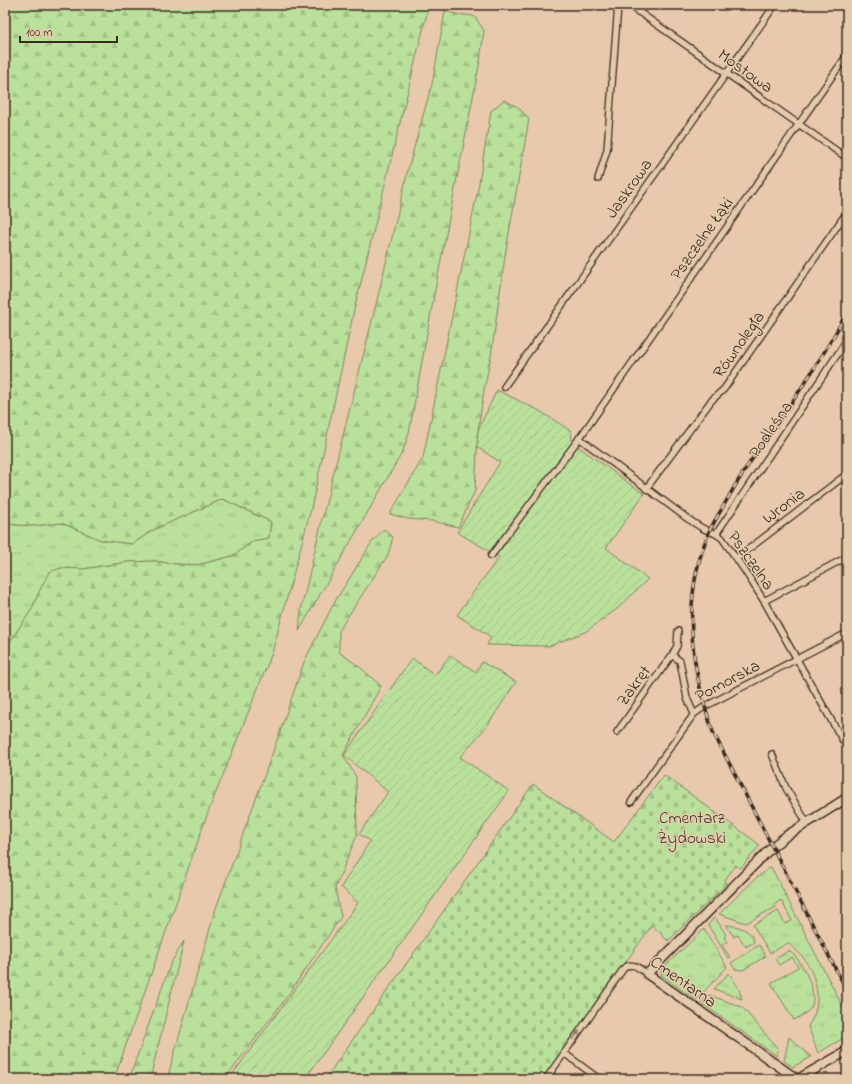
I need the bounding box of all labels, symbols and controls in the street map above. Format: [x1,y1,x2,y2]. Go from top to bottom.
scale bar [20,18,117,44]
text: 100 m [26,24,53,42]
street label: Mostowa [712,43,778,99]
street label: Jaskrowa [599,154,659,224]
street label: Pszczelne Łąki [664,192,740,285]
street label: Równoległa [707,306,773,385]
street label: Podleśna [743,396,799,463]
street label: Wronia [757,482,811,531]
street label: Pszczelna [721,526,780,596]
street label: Pomorska [691,654,765,709]
street label: Zakręt [611,660,658,711]
park label: Cmentarz Żydowski [658,806,726,852]
street label: Cmentarna [645,950,722,1014]
one-way arrow [572,1030,580,1041]

